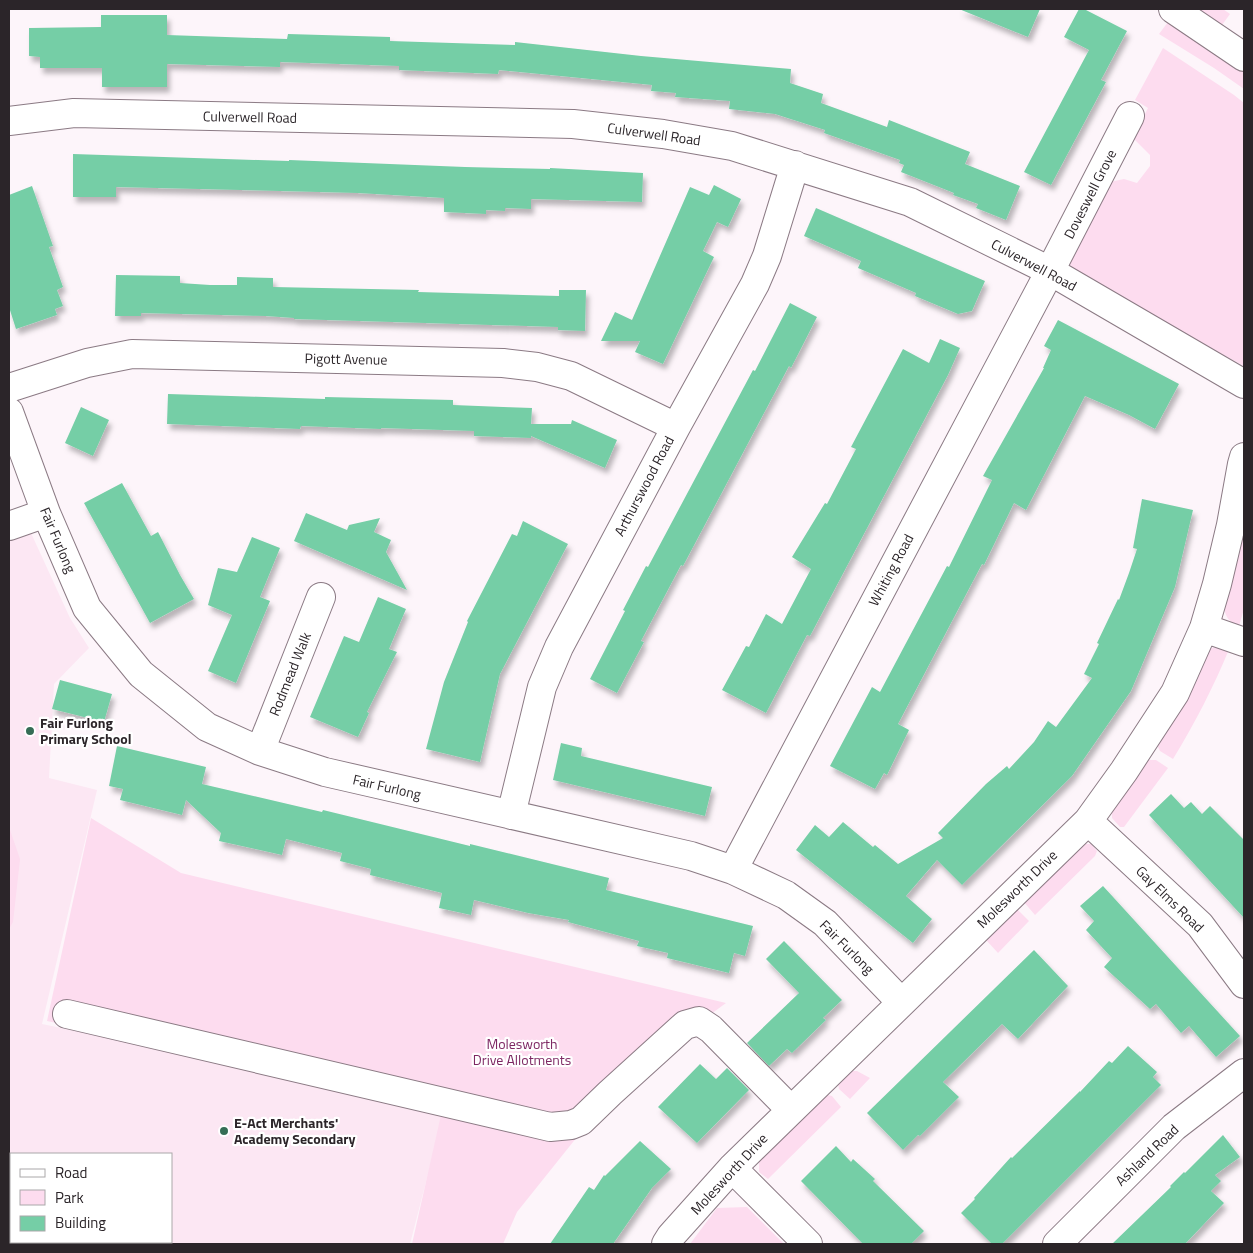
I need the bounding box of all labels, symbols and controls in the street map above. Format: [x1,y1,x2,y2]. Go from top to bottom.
street label: Culverwell Road [203,105,297,128]
street label: Culverwell Road [606,117,702,150]
street label: Doveswell Grove [1058,145,1121,242]
street label: Culverwell Road [988,233,1081,296]
street label: Pigott Avenue [305,347,387,370]
street label: Arthurswood Road [608,432,679,539]
street label: Fair Furlong [35,504,82,576]
street label: Whiting Road [863,530,918,610]
street label: Rodmead Walk [263,628,316,719]
place label: Fair Furlong Primary School [40,712,132,749]
marker: Fair Furlong Primary School [24,725,36,737]
street label: Fair Furlong [351,768,423,805]
street label: Molesworth Drive [972,845,1062,933]
street label: Gay Elms Road [1131,861,1209,937]
street label: Fair Furlong [815,915,879,979]
park label: Molesworth Drive Allotments [473,1033,571,1070]
place label: E-Act Merchants' Academy Secondary [234,1112,356,1149]
street label: Ashland Road [1110,1119,1183,1190]
marker: E-Act Merchants' Academy Secondary [218,1125,230,1137]
street label: Molesworth Drive [685,1128,772,1219]
legend [10,1153,172,1243]
text: Road [55,1161,87,1184]
text: Park [55,1186,84,1209]
text: Building [55,1211,106,1234]

